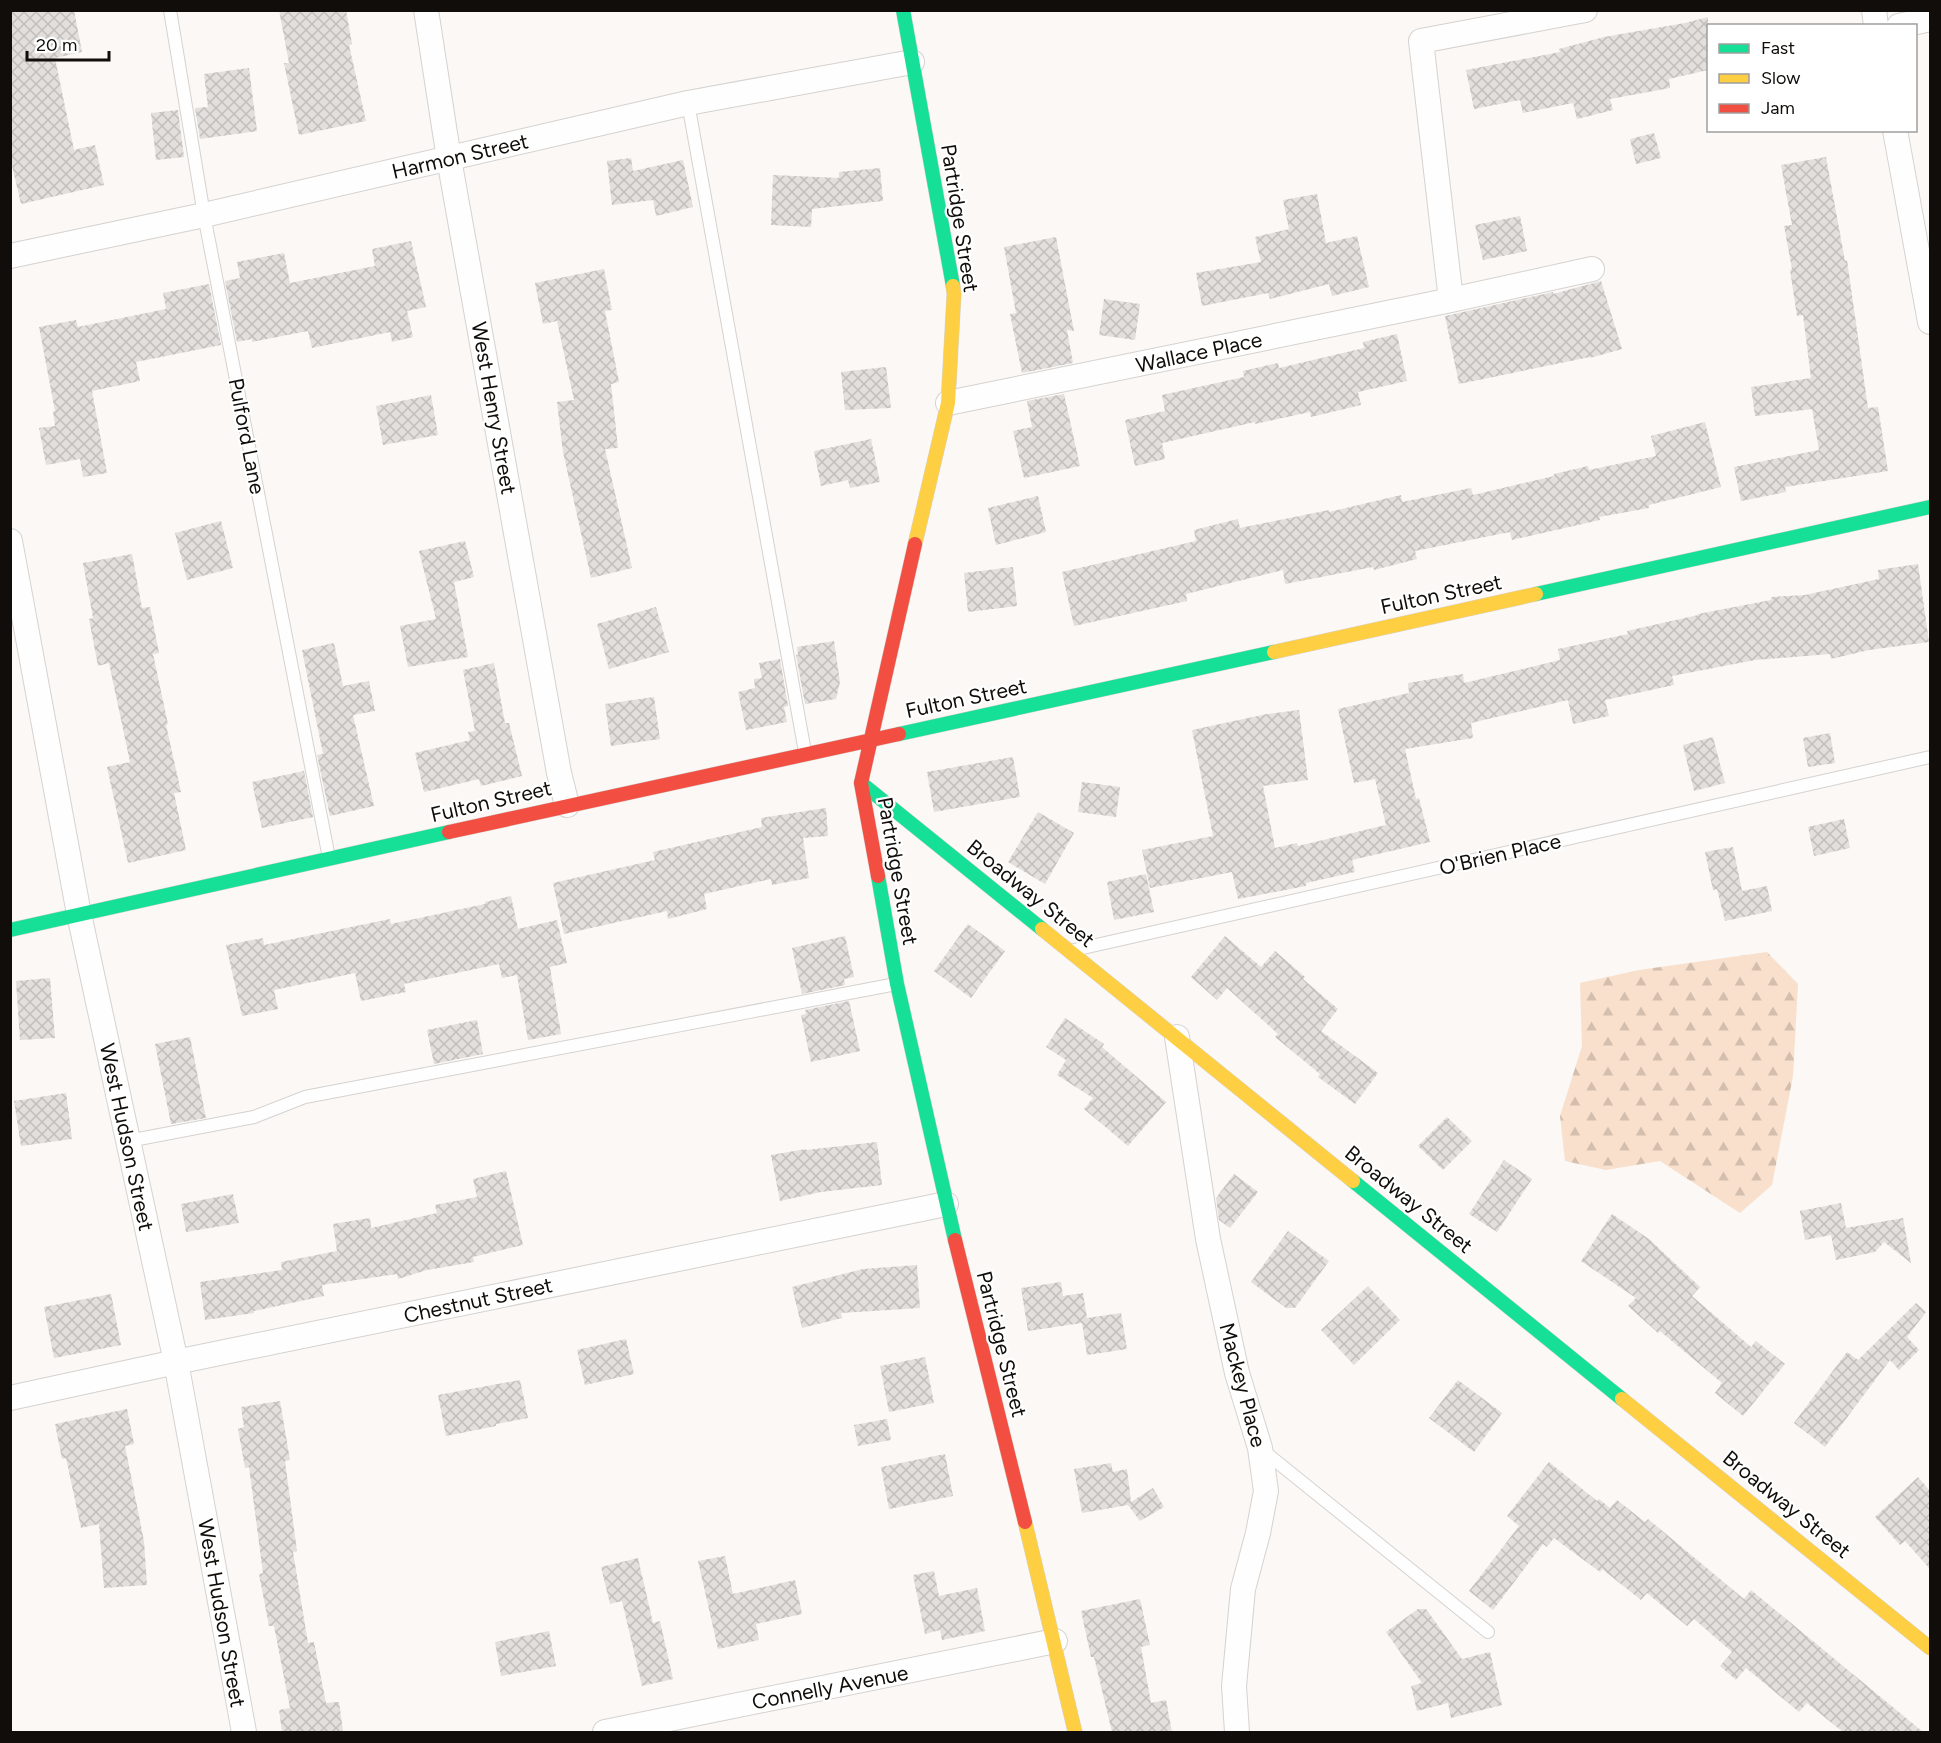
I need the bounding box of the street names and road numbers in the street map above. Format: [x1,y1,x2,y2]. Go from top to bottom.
street label: Harmon Street [389,128,531,184]
street label: Partridge Street [936,142,984,294]
street label: West Henry Street [467,320,521,496]
street label: Wallace Place [1134,326,1264,378]
street label: Pulford Lane [224,376,270,496]
street label: Fulton Street [1378,569,1504,619]
street label: Fulton Street [903,673,1029,723]
street label: Fulton Street [428,775,554,827]
street label: Partridge Street [873,795,923,947]
street label: O'Brien Place [1437,828,1563,880]
street label: Broadway Street [962,834,1100,952]
street label: West Hudson Street [95,1041,159,1233]
street label: Broadway Street [1340,1140,1478,1258]
street label: Partridge Street [972,1268,1032,1420]
street label: Chestnut Street [401,1272,555,1328]
street label: Mackey Place [1214,1320,1272,1450]
street label: Broadway Street [1718,1445,1856,1563]
street label: West Hudson Street [193,1517,251,1709]
street label: Connelly Avenue [750,1660,910,1714]

